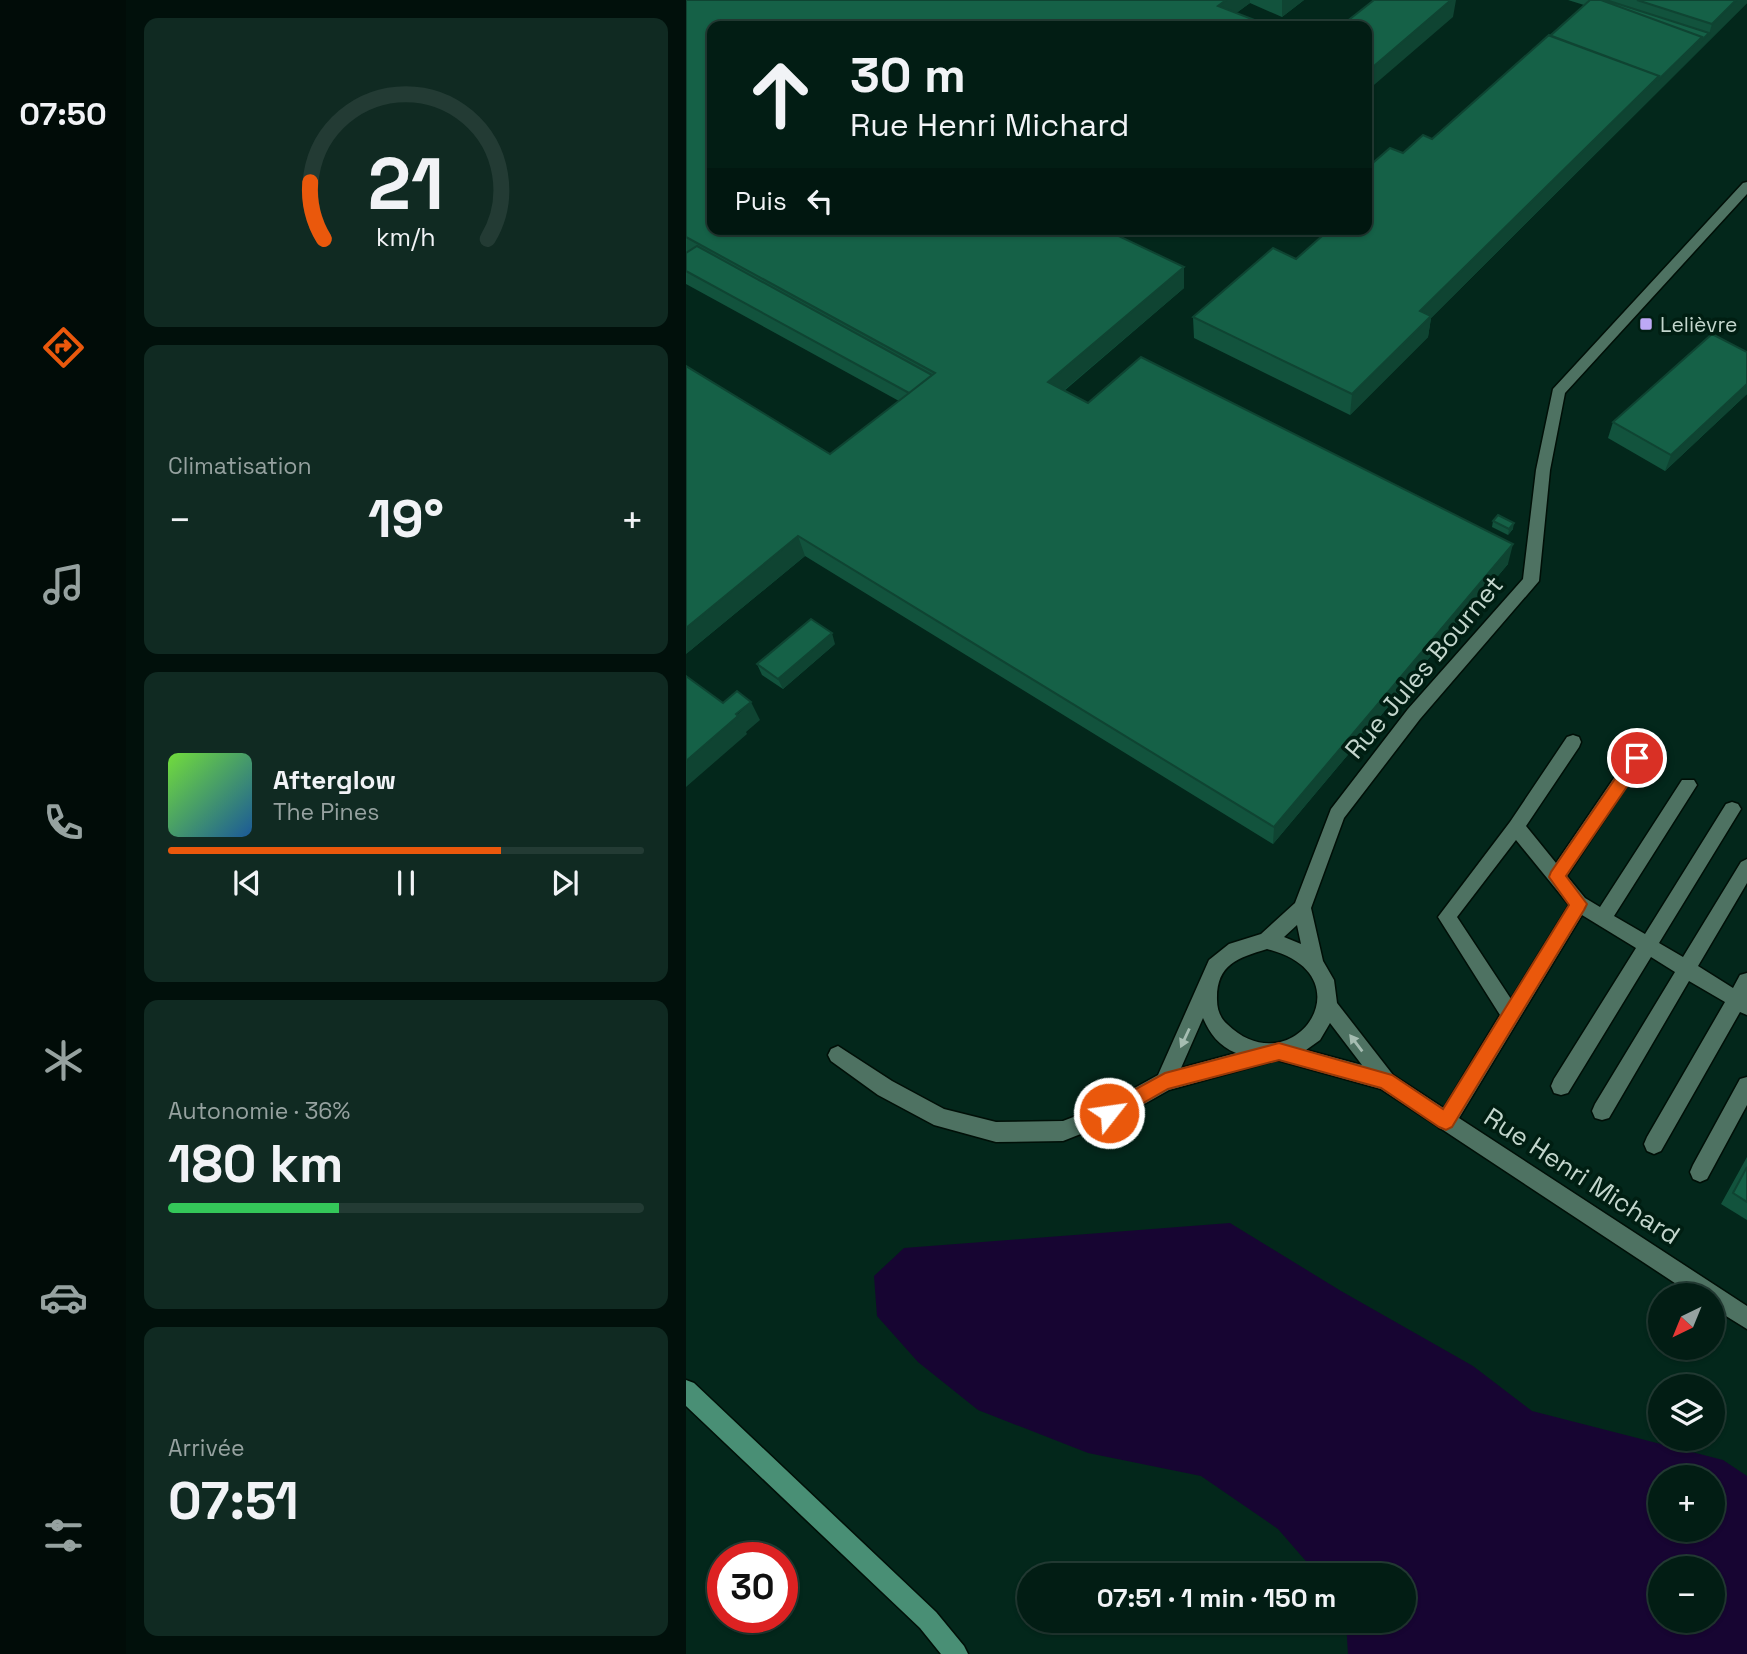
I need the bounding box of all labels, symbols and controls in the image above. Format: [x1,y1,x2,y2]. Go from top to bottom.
text: 30 m [850,44,966,106]
icon: ahead [735,49,826,140]
text: 07:50 [19,94,107,134]
text: Rue Henri Michard [850,105,1129,145]
text: 21 [368,137,444,230]
icon: left [801,182,839,220]
text: Puis [735,184,787,218]
text: km/h [376,220,436,252]
place label: Lelièvre [1660,311,1737,338]
marker: Lelièvre [1638,316,1654,332]
icon: directions [39,323,88,372]
text: Climatisation [168,451,312,481]
text: 19° [368,486,444,552]
text: − [168,496,192,544]
text: + [620,496,644,544]
icon: music [39,560,88,609]
street label: Rue Jules Bournet [1337,568,1511,766]
pin [1607,728,1667,788]
icon: arrive [1618,739,1656,777]
text: Afterglow [273,763,396,797]
text: The Pines [273,797,379,827]
icon: phone [39,798,88,847]
icon: previous [228,864,266,902]
icon: pause [387,864,425,902]
icon: next [546,864,584,902]
one-way arrow [1179,1027,1190,1048]
one-way arrow [1350,1034,1364,1052]
icon: climate [39,1036,88,1085]
position arrow [1072,1076,1146,1150]
text: Autonomie · 36% [168,1096,350,1126]
street label: Rue Henri Michard [1478,1100,1686,1252]
text: 180 km [168,1131,343,1197]
icon: car [39,1273,88,1322]
north arrow [1648,1283,1726,1360]
map controls [1648,1283,1725,1633]
button: layers [1648,1374,1725,1451]
text: Arrivée [168,1433,245,1463]
button: + [1648,1465,1725,1542]
text: 07:51 [168,1468,299,1534]
icon: filters [39,1511,88,1560]
speed limit sign: 30 [707,1542,798,1633]
button: − [1648,1556,1725,1633]
text: 07:51 · 1 min · 150 m [1097,1581,1336,1615]

